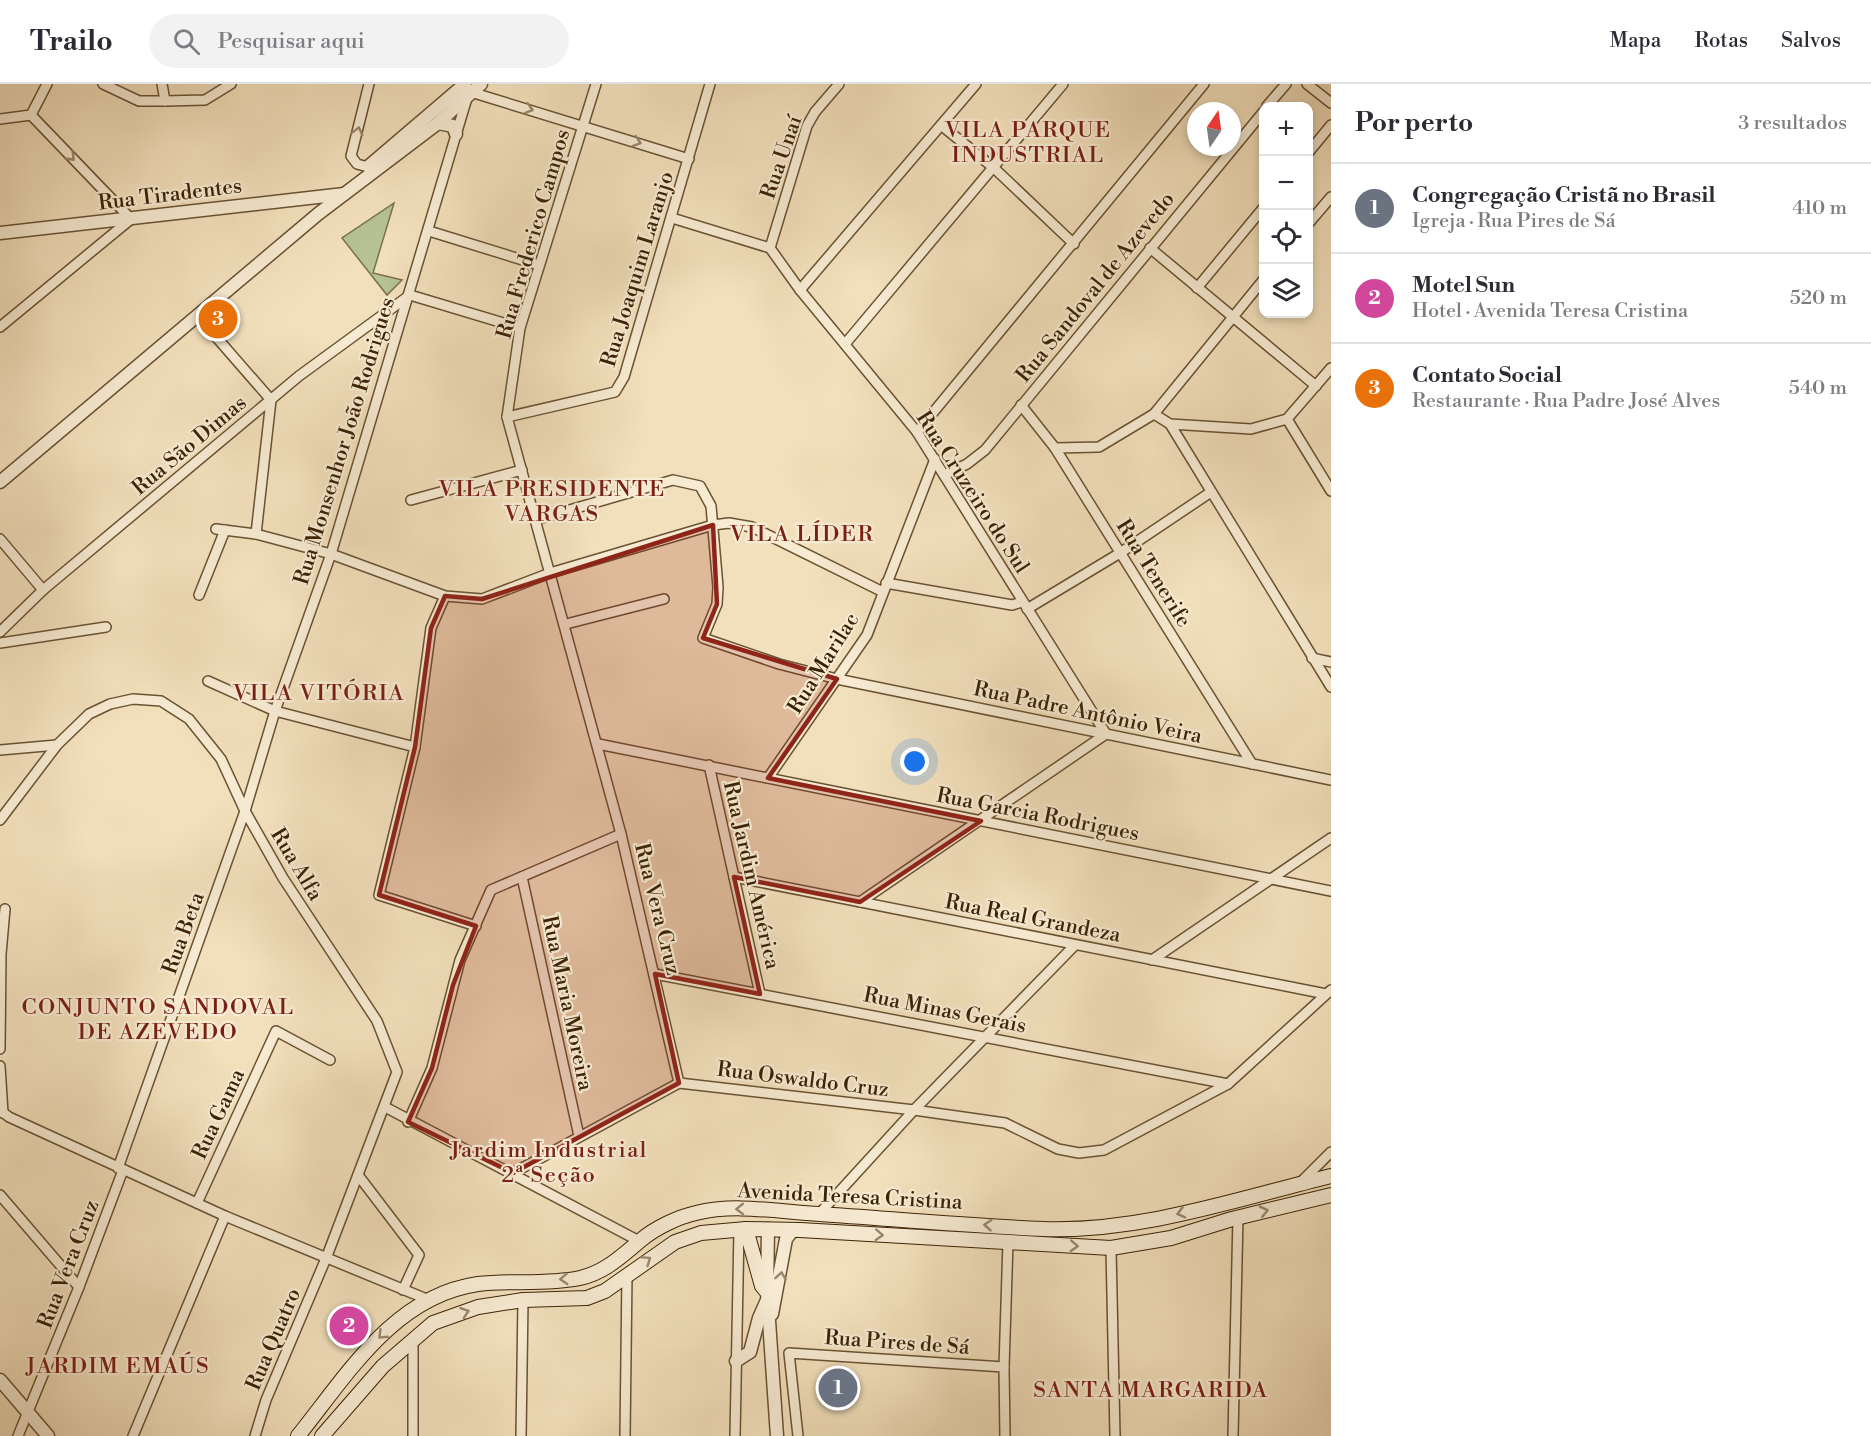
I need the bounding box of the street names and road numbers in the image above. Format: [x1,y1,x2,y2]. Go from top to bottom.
street label: Rua Unaí [756,111,809,202]
street label: Rua Frederico Campos [492,127,576,342]
street label: Rua Joaquim Laranjo [596,169,680,370]
street label: Rua Tiradentes [97,173,244,217]
street label: Rua Sandoval de Azevedo [1011,187,1181,388]
street label: Rua Monsenhor João Rodrigues [289,295,401,588]
street label: Rua São Dimas [127,390,252,501]
street label: Rua Cruzeiro do Sul [910,406,1034,579]
street label: Rua Tenerife [1110,515,1197,632]
street label: Rua Marilac [782,608,865,719]
street label: Rua Padre Antônio Veira [971,676,1205,750]
street label: Rua Jardim América [717,779,785,972]
street label: Rua Garcia Rodrigues [934,783,1141,847]
street label: Rua Alfa [264,823,328,906]
street label: Rua Vera Cruz [628,840,686,978]
street label: Rua Beta [157,889,211,978]
street label: Rua Real Grandeza [943,889,1123,949]
street label: Rua Maria Moreira [536,913,598,1094]
street label: Rua Minas Gerais [861,982,1028,1040]
street label: Rua Oswaldo Cruz [715,1057,890,1103]
street label: Rua Gama [187,1065,251,1164]
street label: Avenida Teresa Cristina [736,1178,963,1216]
street label: Rua Vera Cruz [33,1197,105,1332]
street label: Rua Quatro [241,1284,307,1394]
street label: Rua Pires de Sá [824,1325,971,1361]

